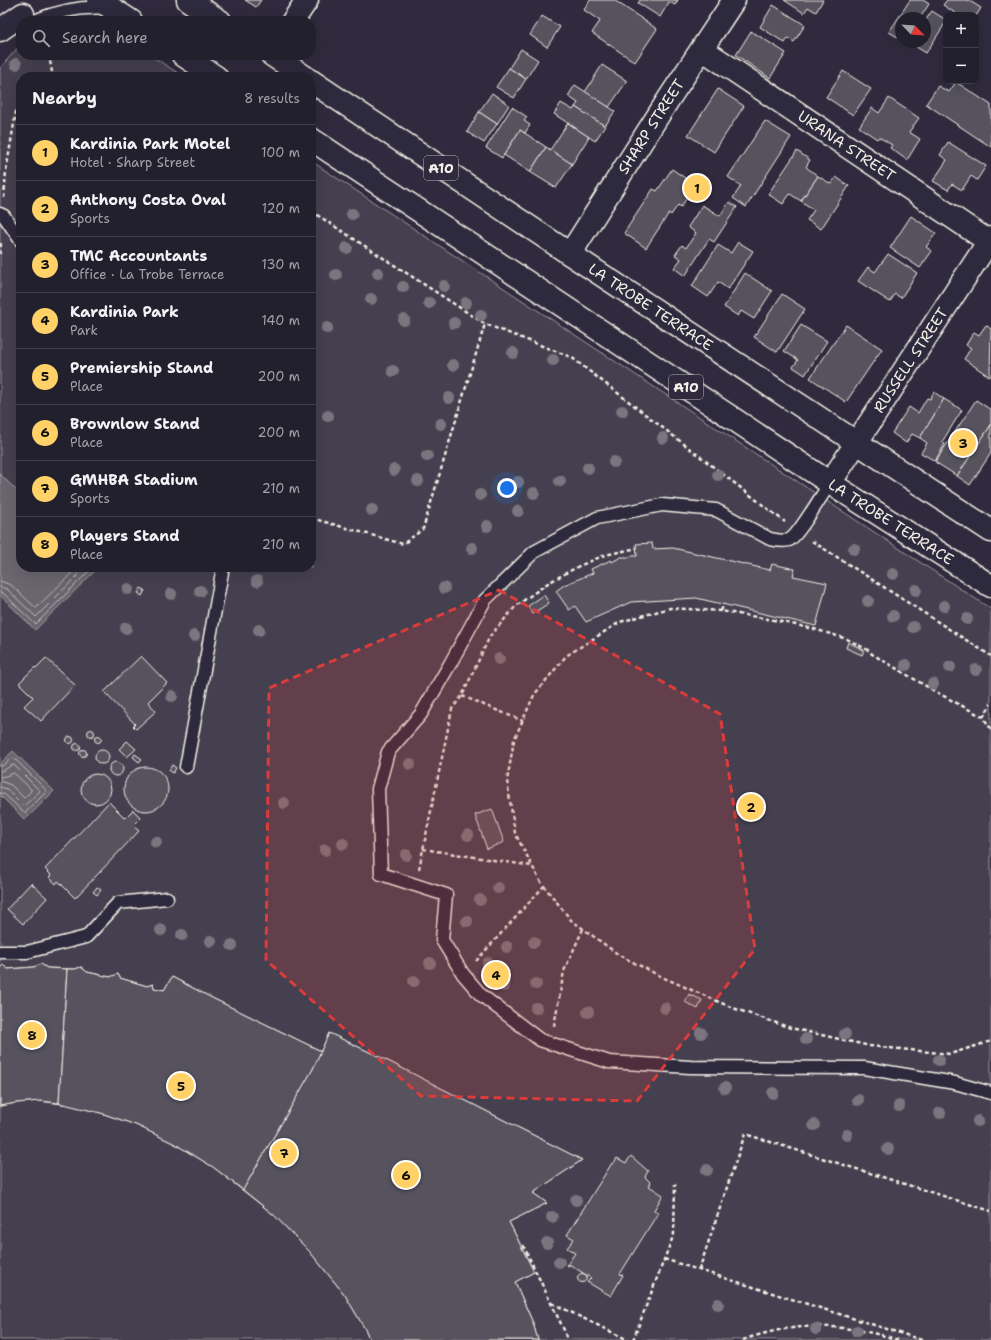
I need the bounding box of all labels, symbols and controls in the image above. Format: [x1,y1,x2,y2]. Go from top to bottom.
north arrow [895,12,931,48]
map controls [943,12,979,84]
button: + [943,12,979,48]
search box [16,16,316,60]
icon: search [30,27,52,49]
text: Search here [62,28,148,48]
button: − [943,48,979,84]
street label: SHARP STREET [613,75,689,178]
text: Nearby [32,87,97,109]
text: 8 results [244,90,300,107]
street label: URANA STREET [794,106,899,186]
text: Kardinia Park Motel [70,134,230,154]
text: 1 [42,144,48,161]
text: 100 m [261,144,300,161]
text: Hotel · Sharp Street [70,154,195,171]
road number: A10 [424,156,458,180]
pin: 1 [684,173,710,203]
text: Anthony Costa Oval [70,190,226,210]
text: 2 [40,200,50,217]
text: 120 m [262,200,300,217]
text: Sports [70,210,110,227]
text: TMC Accountants [70,246,207,266]
text: 3 [40,256,50,273]
text: 130 m [262,256,300,273]
street label: LA TROBE TERRACE [584,259,717,355]
text: Office · La Trobe Terrace [70,266,224,283]
text: Kardinia Park [70,302,179,322]
street label: RUSSELL STREET [869,304,953,417]
text: 4 [40,312,50,329]
text: 140 m [261,312,300,329]
text: Park [70,322,98,339]
text: Premiership Stand [70,358,213,378]
text: 5 [41,368,49,385]
text: 200 m [258,368,300,385]
road number: A10 [669,375,703,399]
text: Place [70,378,103,395]
text: Brownlow Stand [70,414,200,434]
text: 6 [40,424,50,441]
text: 200 m [258,424,300,441]
pin: 3 [950,428,976,458]
text: Place [70,434,103,451]
text: GMHBA Stadium [70,470,198,490]
street label: LA TROBE TERRACE [824,474,958,570]
your location [497,478,517,498]
text: 7 [40,480,50,497]
text: 210 m [262,480,300,497]
text: Sports [70,490,110,507]
text: Players Stand [70,526,180,546]
text: 8 [40,536,50,553]
text: 210 m [262,536,300,553]
text: Place [70,546,103,563]
pin: 2 [738,792,764,822]
pin: 4 [483,960,509,990]
pin: 8 [19,1020,45,1050]
pin: 5 [168,1071,194,1101]
pin: 7 [271,1138,297,1168]
pin: 6 [393,1160,419,1190]

